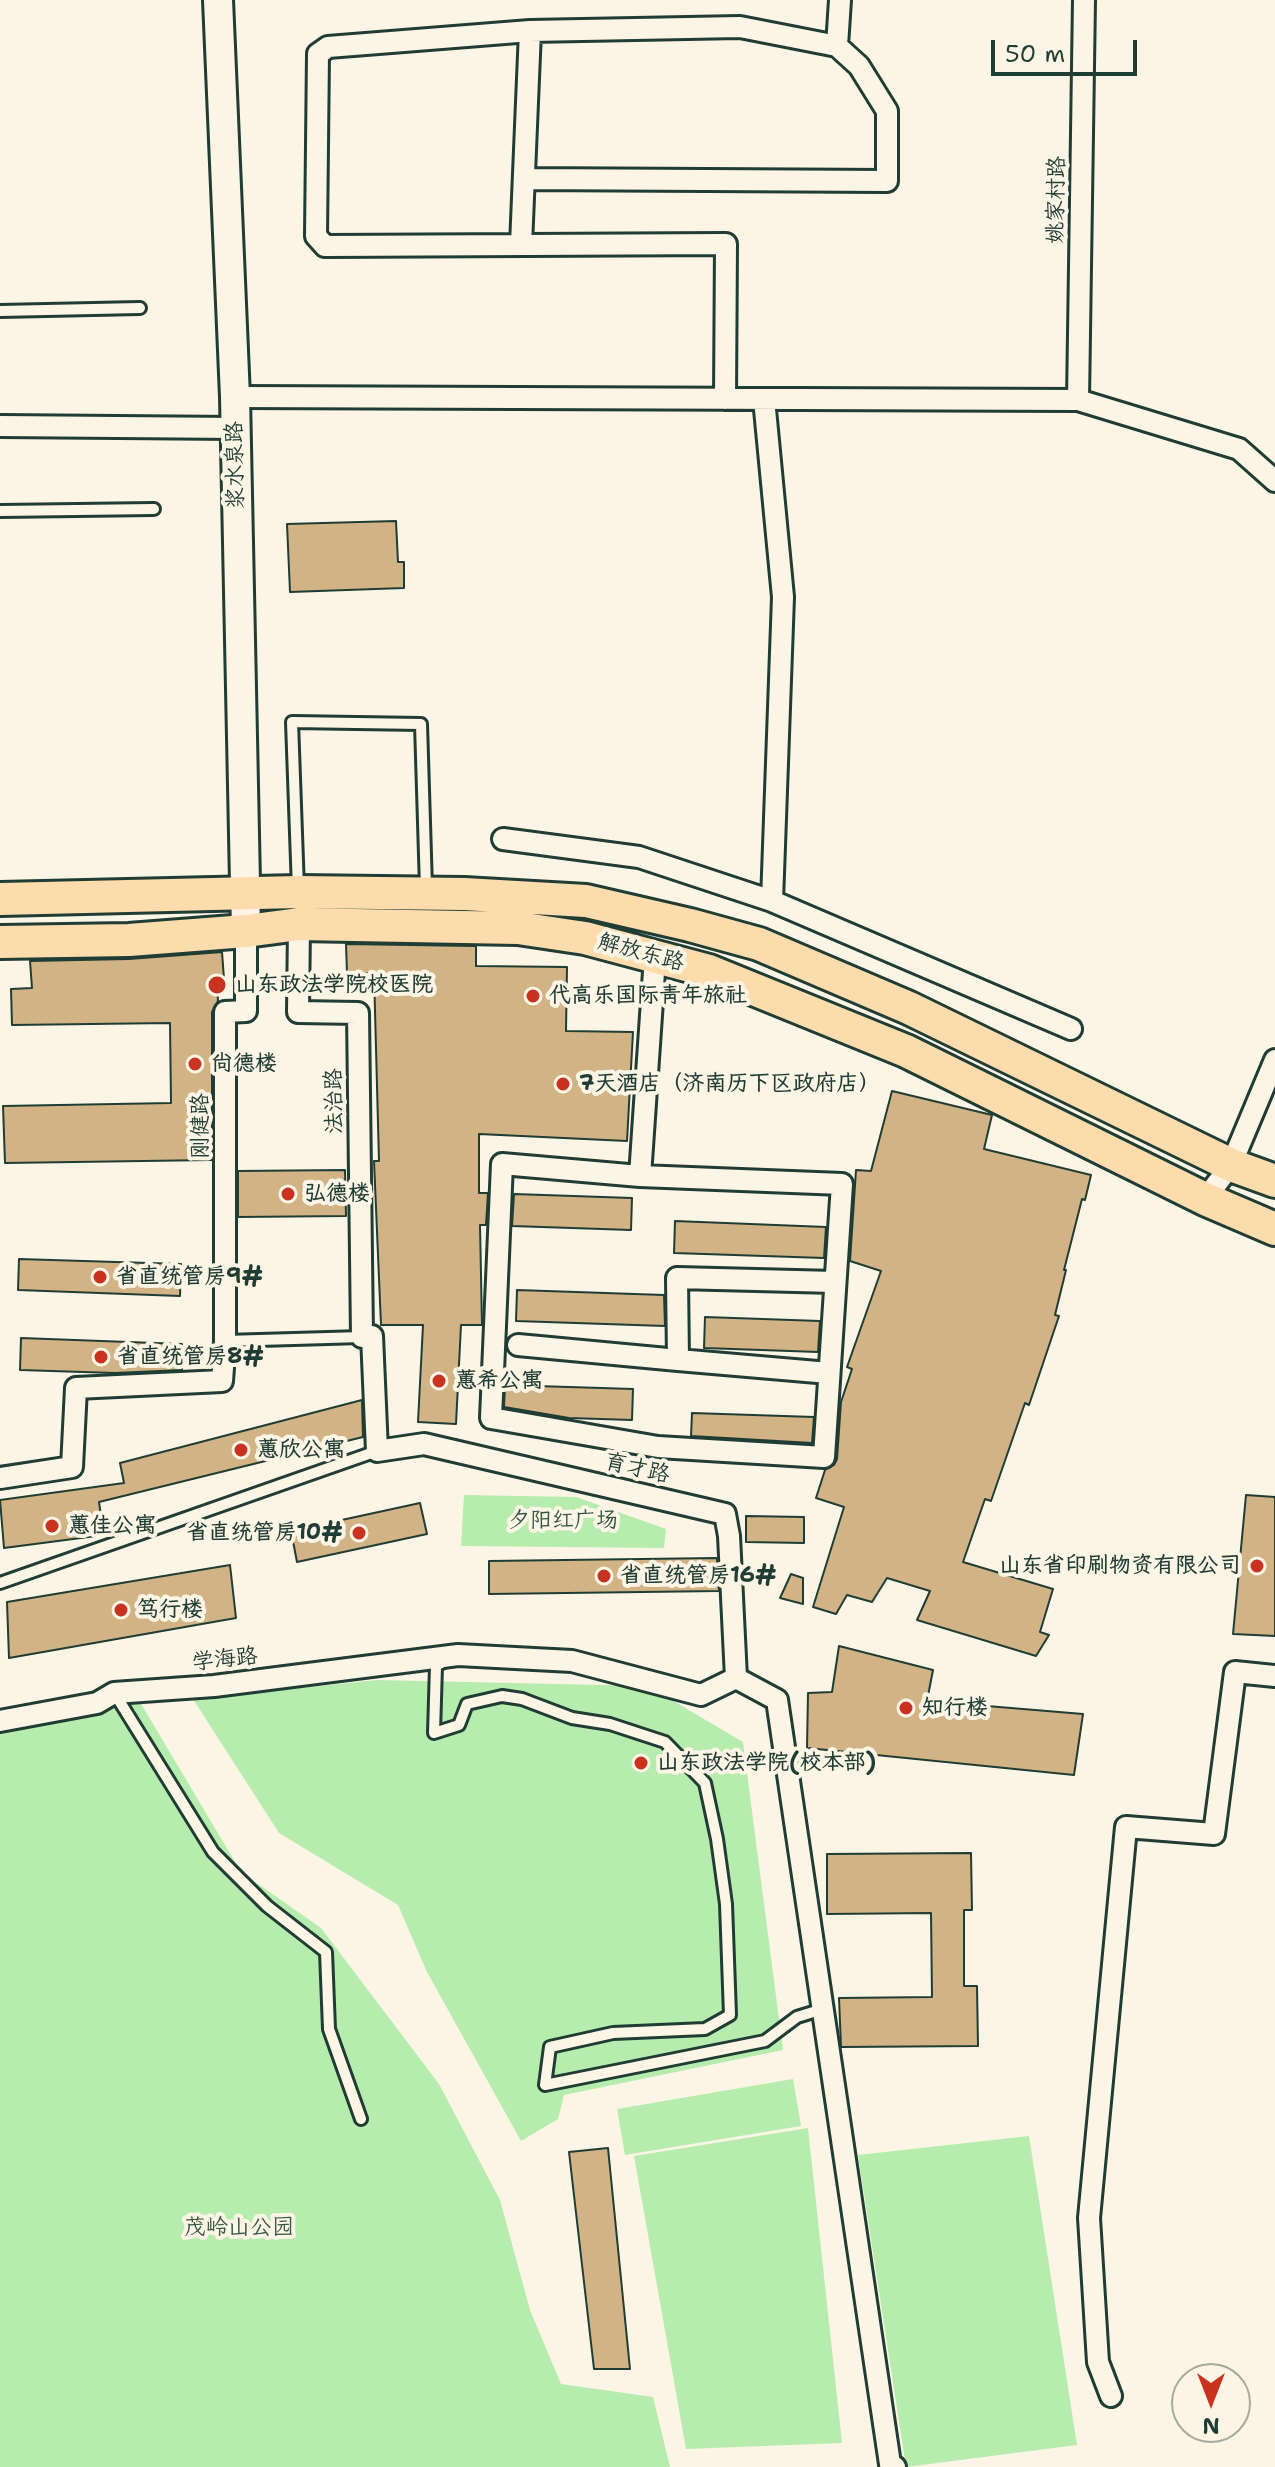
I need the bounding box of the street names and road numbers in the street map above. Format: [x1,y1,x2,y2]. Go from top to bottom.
street label: 姚家村路 [1043,156,1071,244]
street label: 浆水泉路 [222,421,250,509]
street label: 解放东路 [595,929,687,977]
street label: 法治路 [321,1068,349,1134]
street label: 刚健路 [188,1093,214,1159]
street label: 育才路 [602,1449,672,1489]
street label: 学海路 [191,1643,259,1677]

